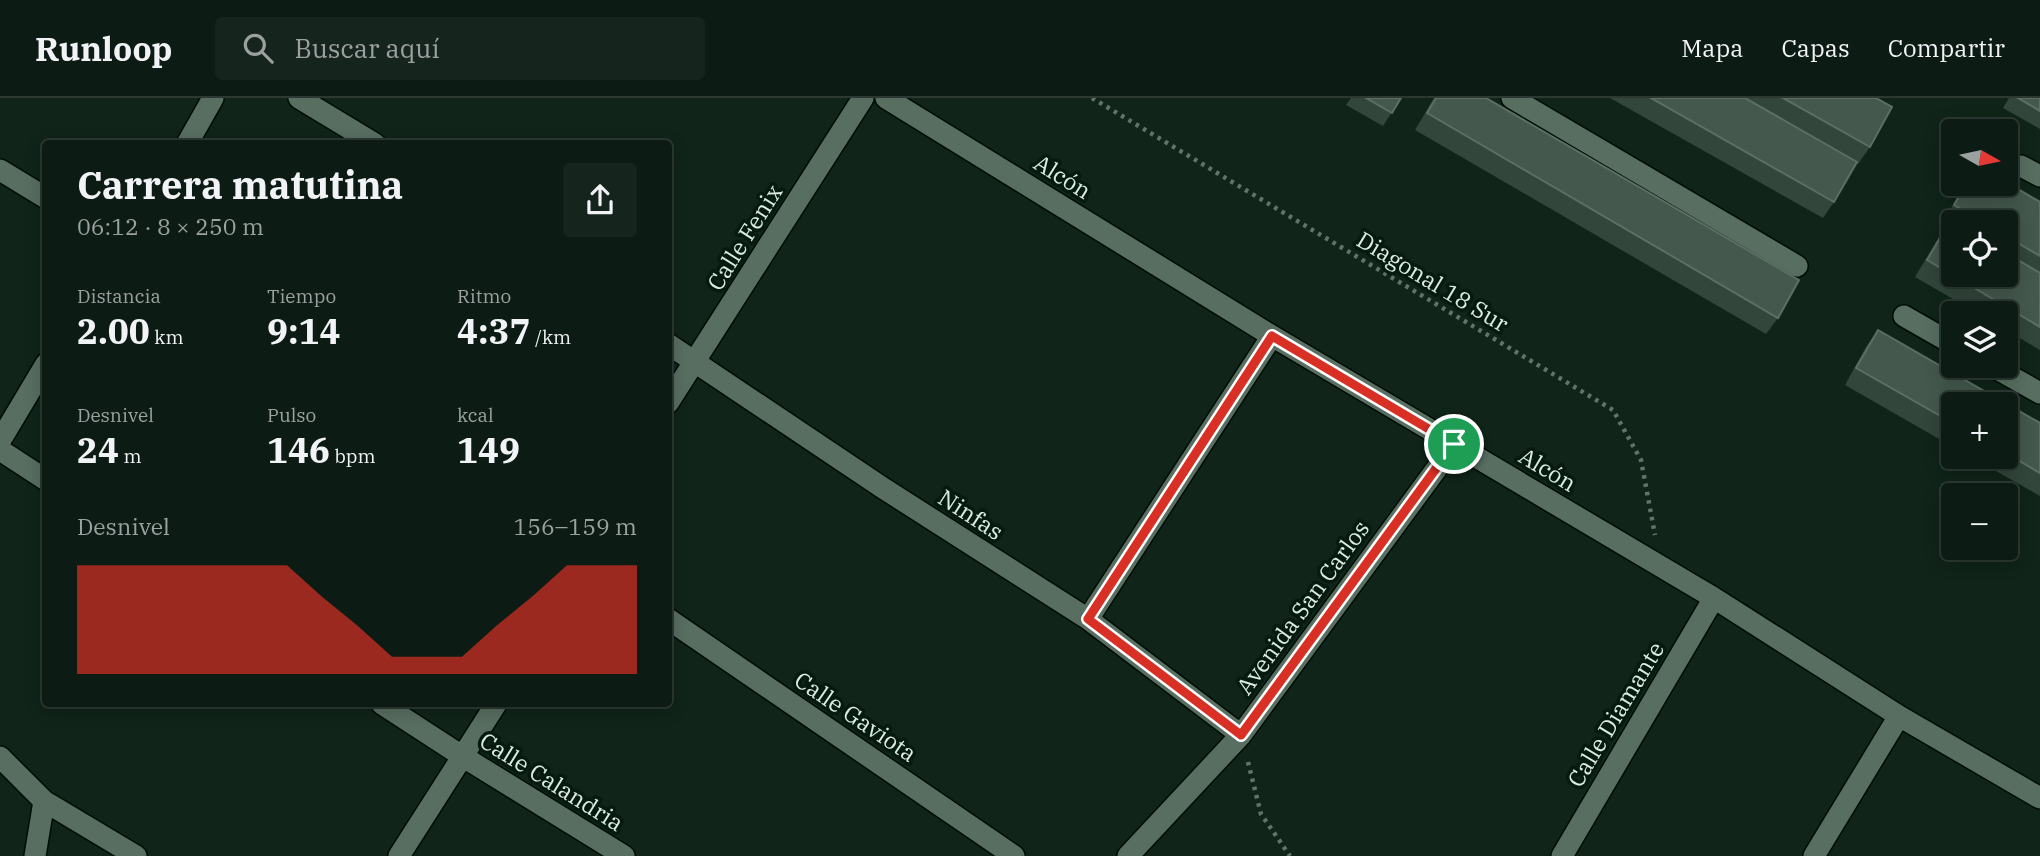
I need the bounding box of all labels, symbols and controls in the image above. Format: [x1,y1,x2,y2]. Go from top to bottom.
search box [215,17,705,80]
text: Runloop [35,27,173,70]
icon: search [239,29,277,67]
text: Buscar aquí [295,31,440,65]
text: Mapa [1681,32,1743,64]
text: Capas [1781,32,1850,64]
text: Compartir [1888,32,2005,64]
north arrow [1941,119,2018,196]
map controls [1941,119,2018,560]
street label: Alcón [1029,147,1097,205]
text: Carrera matutina [77,160,403,209]
button: share [563,163,637,237]
street label: Calle Fenix [700,178,788,296]
button: locate [1941,210,2018,287]
text: 06:12 · 8 × 250 m [77,211,264,241]
street label: Diagonal 18 Sur [1352,224,1514,338]
text: Distancia [77,284,161,308]
text: Tiempo [267,284,336,308]
text: Ritmo [457,284,511,308]
button: layers [1941,301,2018,378]
text: 2.00 [77,308,150,354]
text: 9:14 [267,308,341,354]
text: 4:37 [457,308,531,354]
text: km [150,325,184,349]
text: /km [531,325,571,349]
button: + [1941,392,2018,469]
text: Desnivel [77,403,154,427]
text: Pulso [267,403,316,427]
text: kcal [457,403,494,427]
pin [1424,414,1484,474]
icon: arrive [1435,425,1473,463]
text: 24 [77,427,119,473]
text: 146 [267,427,330,473]
text: 149 [457,427,520,473]
street label: Alcón [1514,440,1582,498]
text: m [119,444,142,468]
text: bpm [330,444,376,468]
street label: Ninfas [933,482,1009,546]
button: − [1941,483,2018,560]
text: Desnivel [77,511,170,541]
text: 156–159 m [513,511,637,541]
street label: Avenida San Carlos [1229,514,1375,700]
street label: Calle Diamante [1560,636,1670,792]
street label: Calle Gaviota [789,664,923,768]
street label: Calle Calandria [474,725,630,837]

